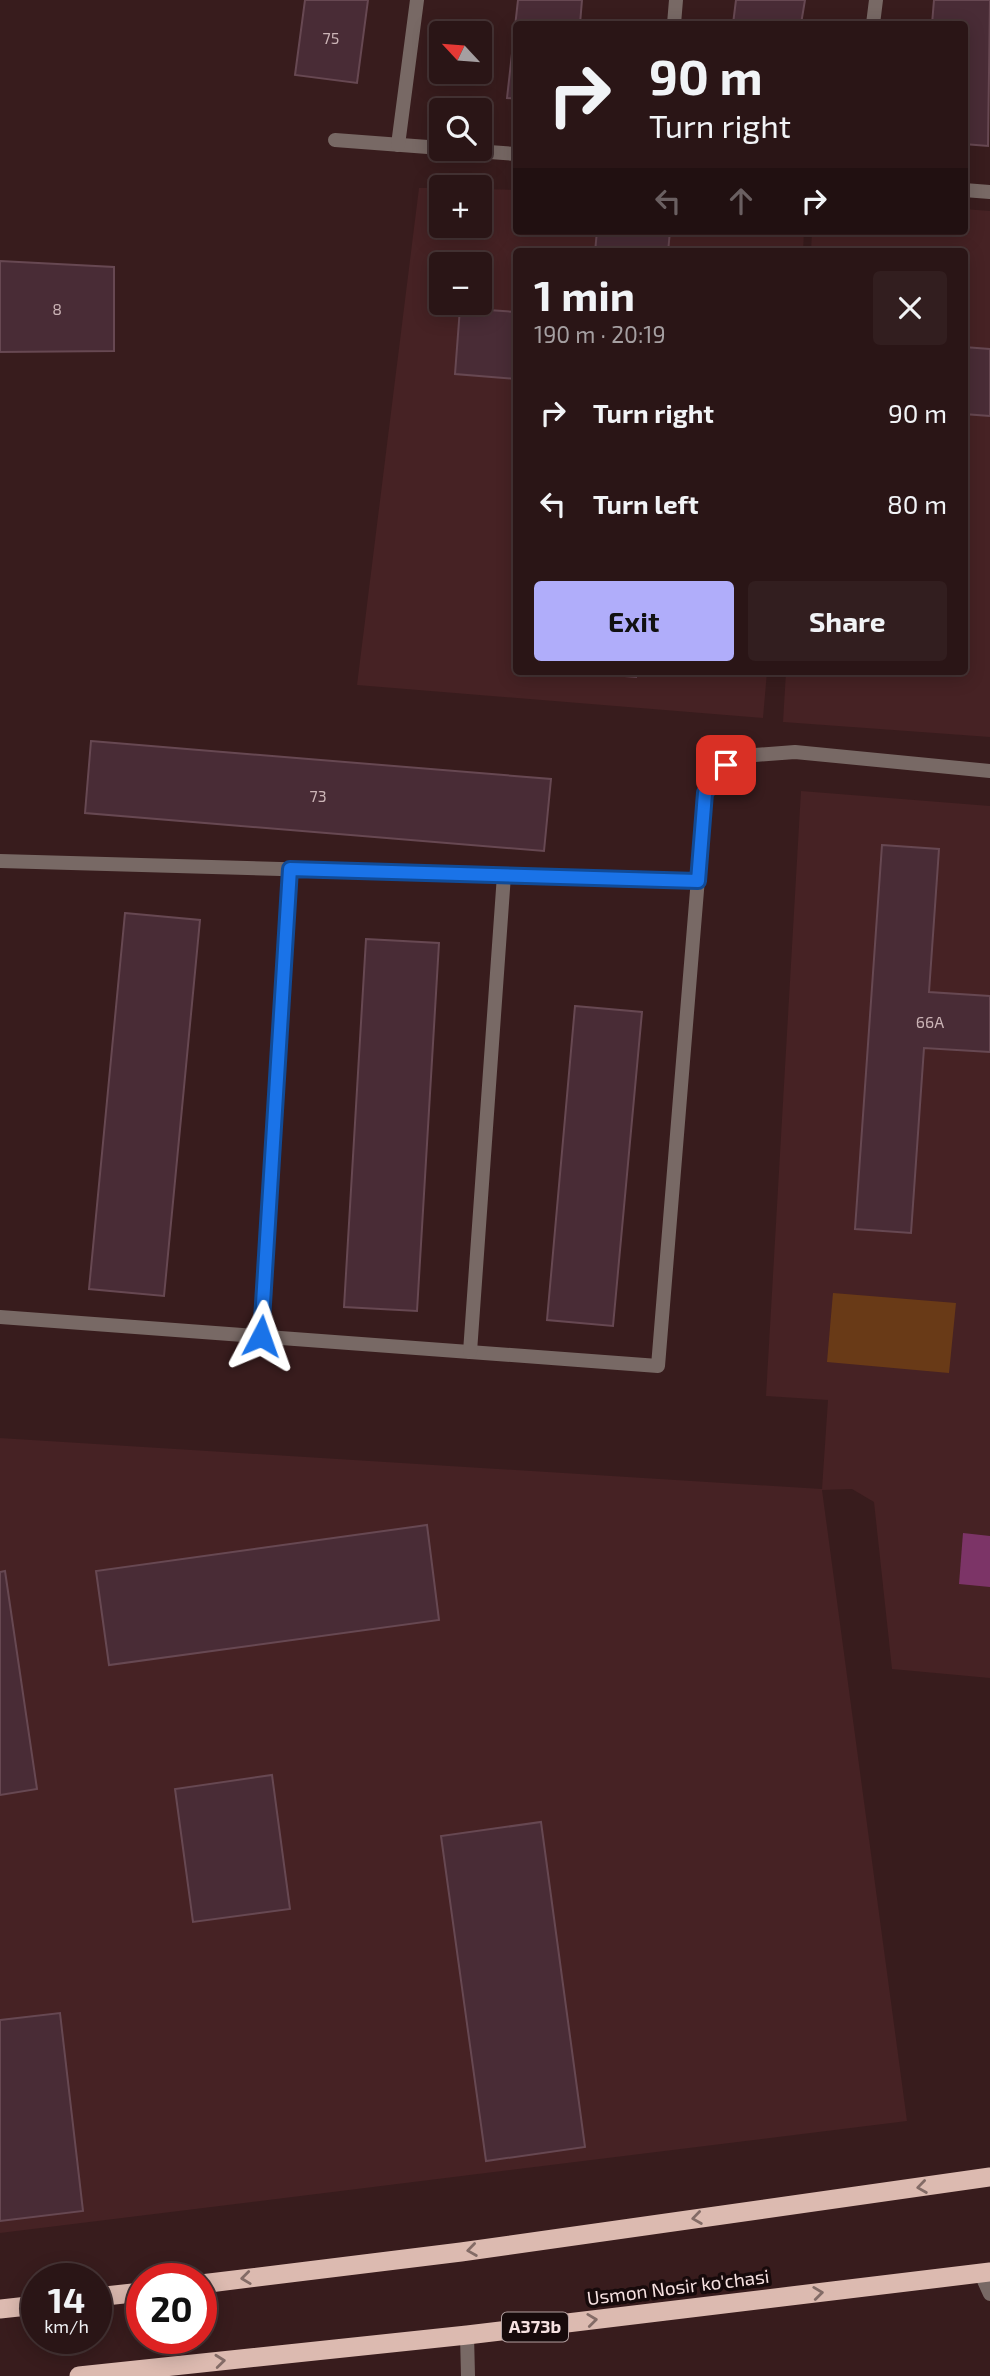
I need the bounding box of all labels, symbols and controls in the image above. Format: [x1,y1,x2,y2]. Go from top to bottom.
north arrow [429,21,492,84]
map controls [429,21,492,315]
house number: 75 [323,28,339,47]
text: 90 m [649,46,763,105]
icon: right [534,49,625,140]
button: search [429,98,492,161]
text: Turn right [649,106,791,144]
button: + [429,175,492,238]
icon: left [649,182,687,220]
icon: ahead [722,182,760,220]
icon: right [795,182,833,220]
button: − [429,252,492,315]
text: 1 min [534,269,635,319]
button: close [873,271,947,345]
house number: 8 [52,299,62,318]
text: 190 m · 20:19 [534,320,666,348]
icon: right [534,394,572,432]
text: Turn right [593,397,714,428]
text: 90 m [888,397,947,428]
icon: left [534,485,572,523]
text: Turn left [593,488,699,519]
text: 80 m [887,488,947,519]
button: Exit [534,581,734,661]
button: Share [748,581,947,661]
pin [696,735,756,795]
icon: arrive [707,746,745,784]
house number: 73 [309,786,327,805]
house number: 66A [916,1012,944,1031]
position arrow [224,1299,298,1373]
one-way arrow [917,2179,928,2194]
one-way arrow [691,2211,703,2226]
one-way arrow [466,2242,478,2257]
speed limit sign: 20 [126,2263,217,2354]
street label: Usmon Nosir ko'chasi [585,2264,770,2309]
one-way arrow [240,2271,252,2286]
text: 14 [48,2278,85,2320]
one-way arrow [813,2286,824,2301]
road number: A373b [502,2312,568,2342]
one-way arrow [586,2312,598,2327]
text: km/h [44,2315,89,2337]
one-way arrow [215,2354,226,2369]

